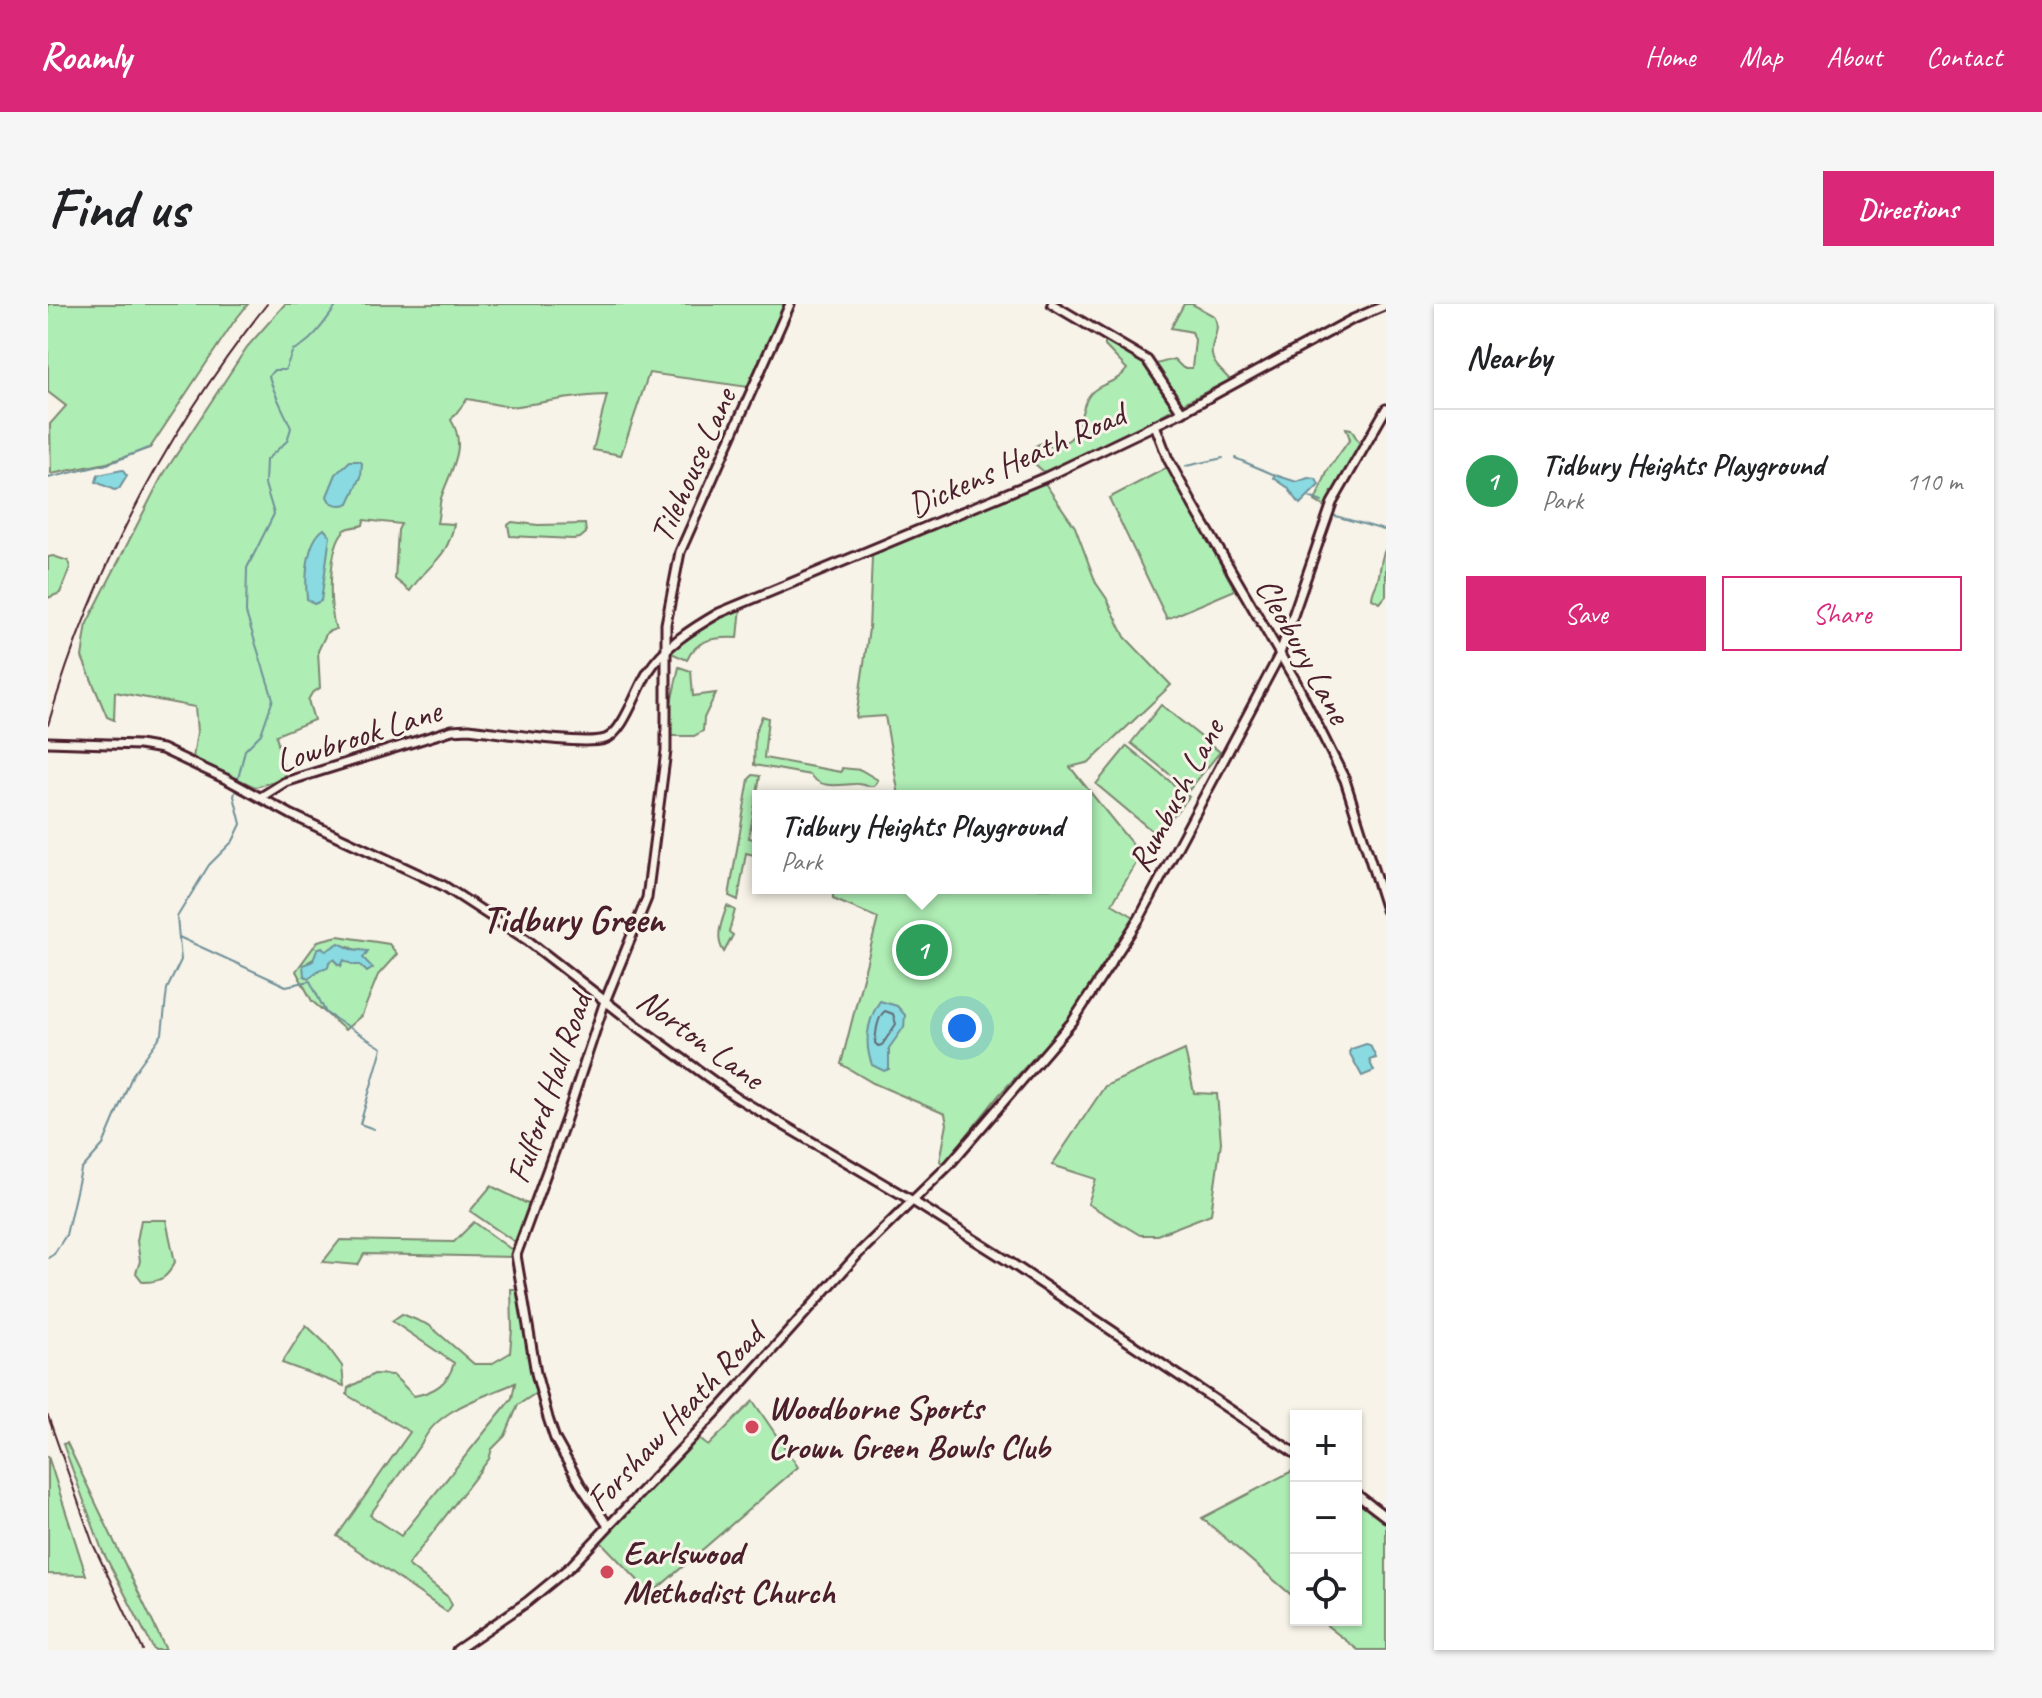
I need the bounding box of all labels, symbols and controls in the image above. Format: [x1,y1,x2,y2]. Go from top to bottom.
text: Roamly [40,33,131,80]
text: Home [1645,39,1695,74]
text: Map [1739,39,1782,74]
text: About [1826,39,1882,74]
text: Contact [1926,39,2002,74]
button: Directions [1823,171,1994,246]
text: Find us [48,173,188,244]
text: Nearby [1466,335,1552,378]
street label: Tilehouse Lane [639,379,747,549]
street label: Dickens Heath Road [901,390,1136,527]
text: Tidbury Heights Playground [1542,446,1824,484]
text: 1 [1486,465,1498,498]
text: 110 m [1906,465,1962,498]
text: Park [1542,484,1583,517]
street label: Cleobury Lane [1246,570,1362,732]
button: Save [1466,576,1706,651]
button: Share [1722,576,1962,651]
street label: Lowbrook Lane [270,688,448,782]
street label: Rumbush Lane [1117,709,1235,879]
popup [752,790,1092,894]
text: Tidbury Heights Playground [781,807,1063,845]
text: Park [781,845,822,878]
district label: Tidbury Green [482,896,667,943]
pin: 1 [896,920,948,980]
street label: Norton Lane [629,978,775,1100]
street label: Fulford Hall Road [496,983,603,1189]
your location [942,1008,982,1048]
street label: Forshaw Heath Road [576,1311,776,1520]
place label: Woodborne Sports Crown Green Bowls Club [768,1386,1052,1468]
map controls [1290,1410,1362,1626]
button: + [1290,1410,1362,1482]
marker: Woodborne Sports Crown Green Bowls Club [743,1418,761,1436]
button: − [1290,1482,1362,1554]
place label: Earlswood Methodist Church [623,1531,836,1613]
button: locate [1290,1554,1362,1626]
marker: Earlswood Methodist Church [598,1563,616,1581]

